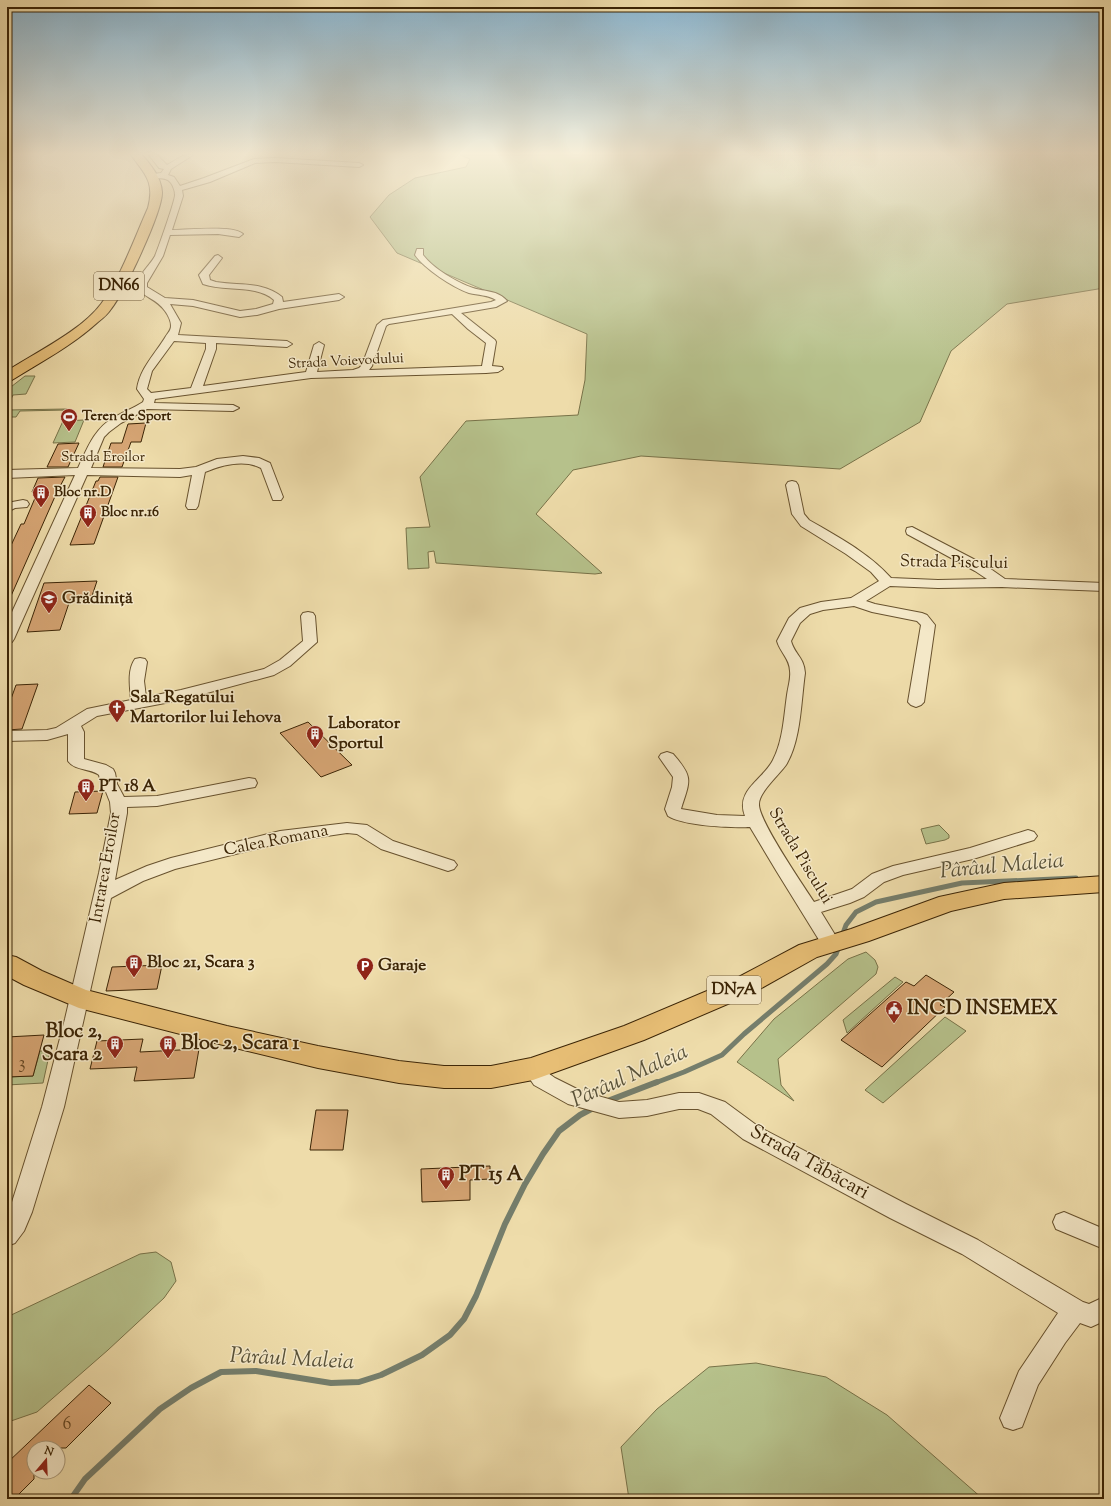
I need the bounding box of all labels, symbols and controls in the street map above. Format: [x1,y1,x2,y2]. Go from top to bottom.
road number: DN66 [94,272,144,300]
street label: Strada Voievodului [288,349,404,375]
sports icon: Teren de Sport [59,407,79,432]
place label: Teren de Sport [82,407,171,427]
street label: Strada Eroilor [61,448,146,468]
building icon: Bloc nr.D [31,483,51,508]
place label: Bloc nr.D [54,483,111,503]
building icon: Bloc nr.16 [78,503,98,528]
place label: Bloc nr.16 [101,503,159,523]
street label: Strada Piscului [900,550,1009,576]
place label: Grădiniță [62,587,133,611]
school or university icon: Grădiniță [39,589,59,614]
place label: Sala Regatului Martorilor lui Iehova [130,686,282,730]
church icon: Sala Regatului Martorilor lui Iehova [107,698,127,723]
place label: Laborator Sportul [328,712,401,756]
building icon: Laborator Sportul [305,724,325,749]
place label: PT 18 A [99,775,156,799]
building icon: PT 18 A [76,777,96,802]
street label: Strada Piscului [762,803,838,909]
street label: Intrarea Eroilor [84,810,128,925]
street label: Calea Romana [222,819,330,863]
water label: Pârâul Maleia [939,846,1065,888]
place label: Bloc 21, Scara 3 [147,951,255,975]
building icon: Bloc 21, Scara 3 [124,953,144,978]
place label: Garaje [378,954,426,978]
parking icon: Garaje [355,956,375,981]
road number: DN7A [707,976,761,1004]
place label: INCD INSEMEX [907,995,1058,1024]
public building icon: INCD INSEMEX [884,999,904,1024]
place label: Bloc 2, Scara 2 [42,1018,103,1070]
place label: Bloc 2, Scara 1 [181,1030,300,1059]
building icon: Bloc 2, Scara 2 [105,1034,125,1059]
building icon: Bloc 2, Scara 1 [158,1034,178,1059]
water label: Pârâul Maleia [567,1037,693,1117]
house number: 3 [18,1051,26,1077]
street label: Strada Tăbăcari [744,1118,874,1208]
place label: PT 15 A [459,1161,523,1190]
building icon: PT 15 A [436,1165,456,1190]
water label: Pârâul Maleia [229,1341,355,1379]
house number: 6 [63,1412,72,1438]
north arrow [26,1440,66,1480]
text: N [41,1442,56,1461]

